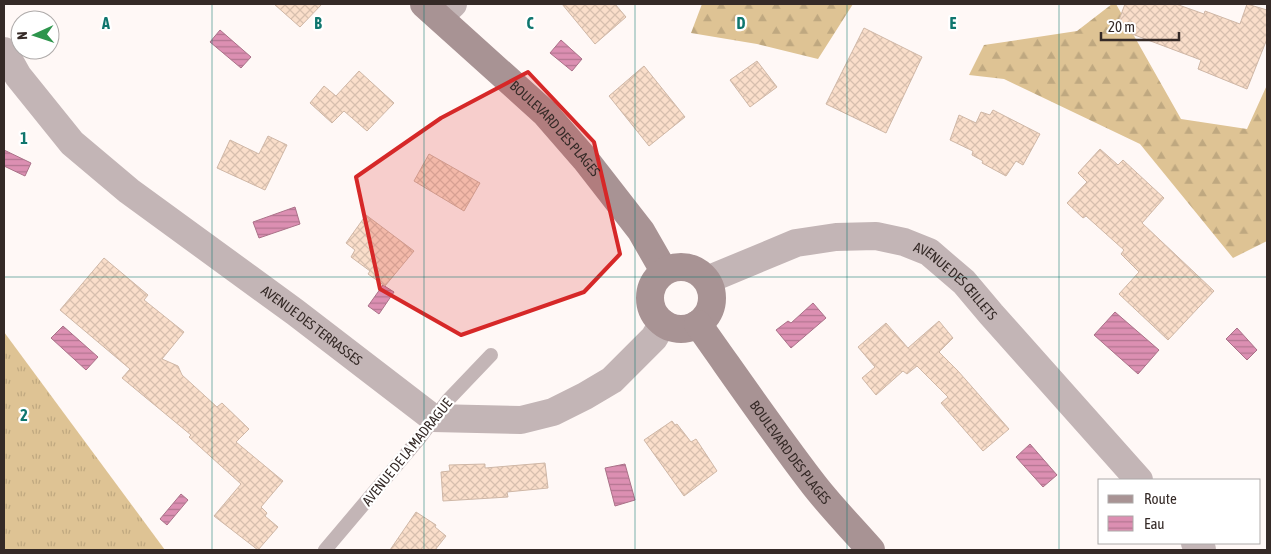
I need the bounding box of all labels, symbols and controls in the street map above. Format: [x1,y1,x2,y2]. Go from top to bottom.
north arrow [10,10,60,60]
scale bar [1101,10,1178,42]
text: A [101,14,110,32]
text: B [314,14,322,32]
text: C [526,14,534,32]
text: D [737,14,746,32]
text: E [950,14,957,32]
text: 20 m [1108,18,1135,35]
text: N [14,31,30,40]
street label: BOULEVARD DES PLAGES [507,77,603,179]
text: 1 [20,129,28,147]
street label: AVENUE DES ŒILLETS [911,239,1000,323]
street label: AVENUE DES TERRASSES [258,282,365,369]
street label: AVENUE DE LA MADRAGUE [359,395,455,509]
street label: BOULEVARD DES PLAGES [747,397,834,507]
text: 2 [20,406,28,424]
legend [1098,479,1261,544]
text: Route [1144,490,1177,507]
text: Eau [1144,515,1165,532]

